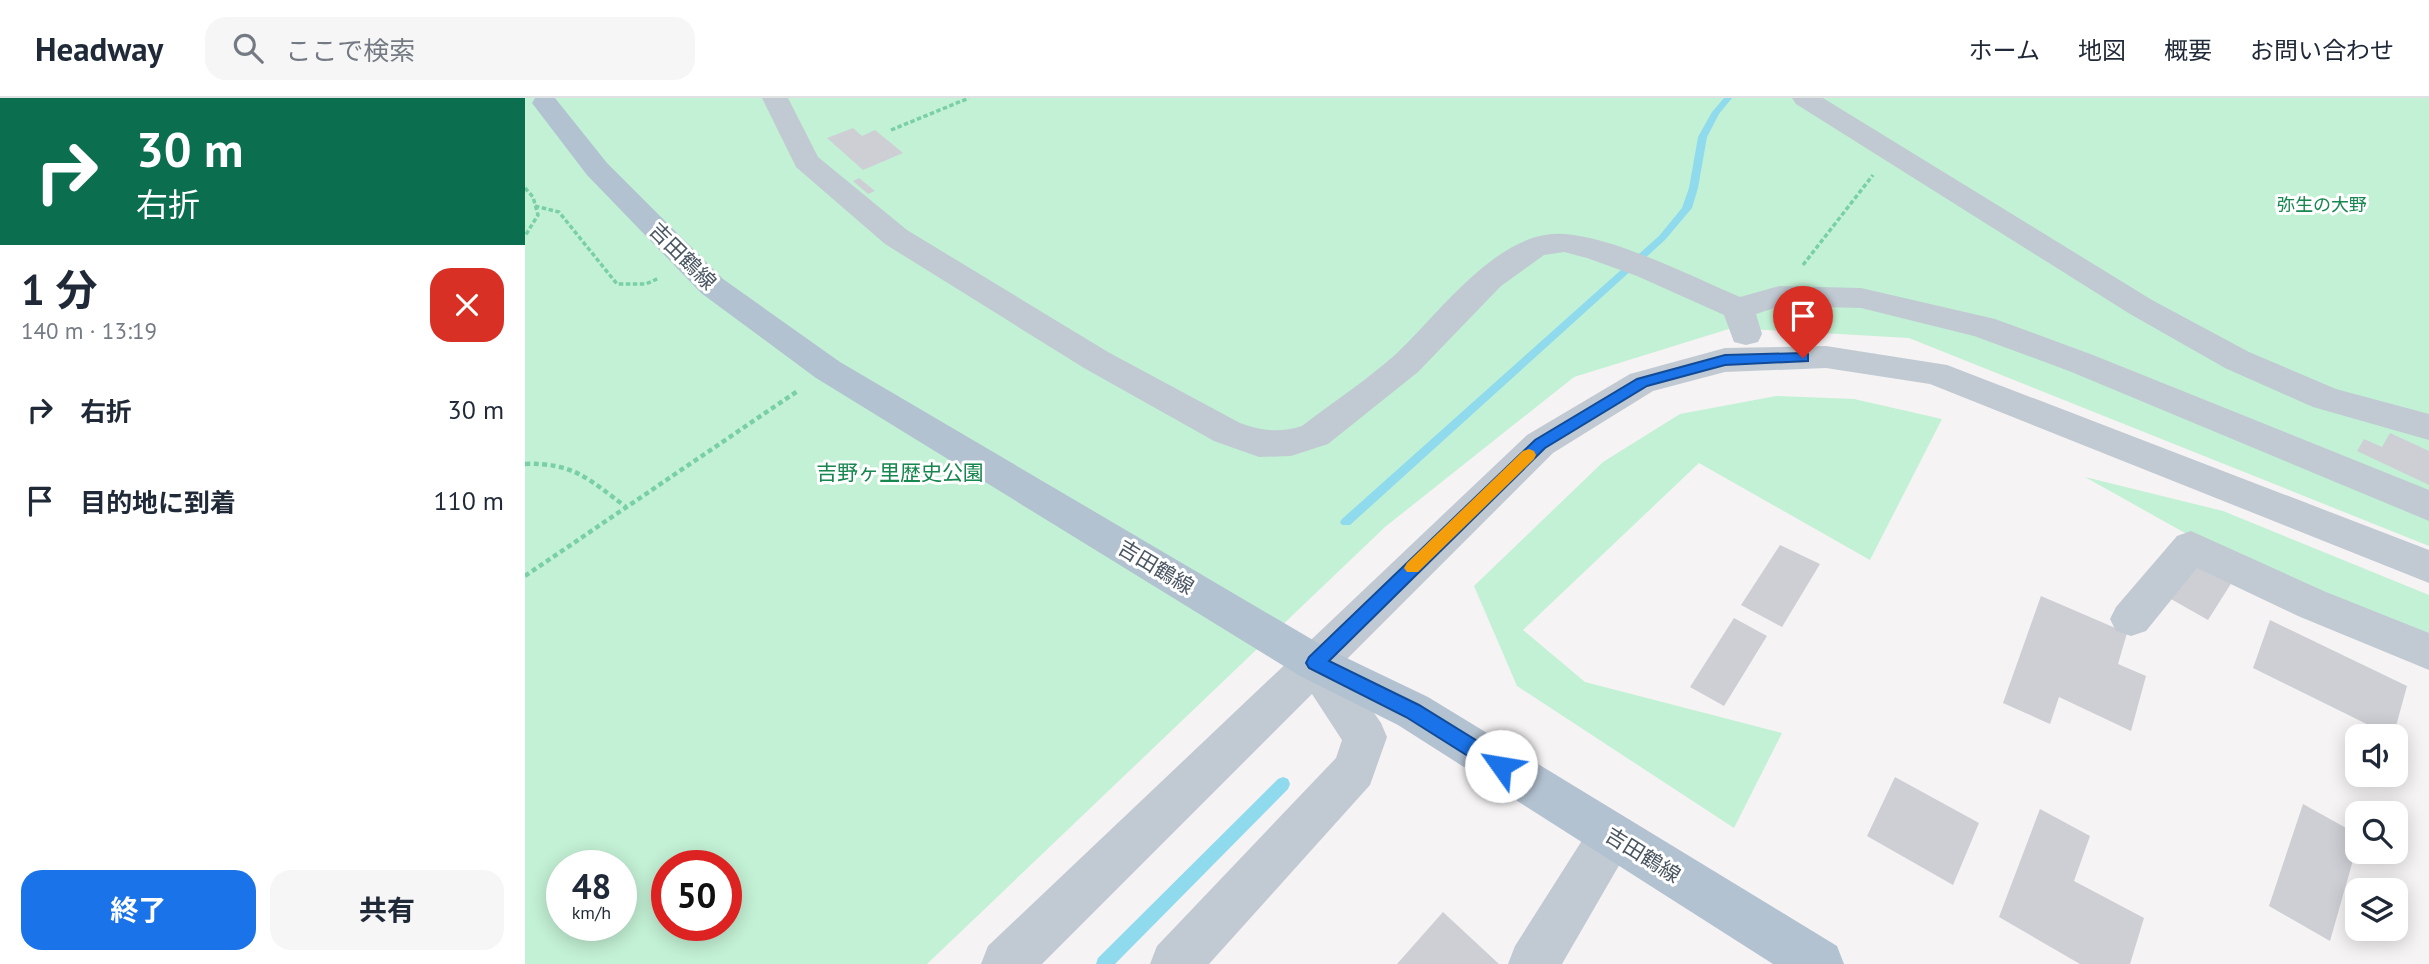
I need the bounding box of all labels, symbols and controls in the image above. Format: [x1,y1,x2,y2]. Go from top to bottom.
search box [205,17,695,80]
text: Headway [35,27,163,70]
icon: search [229,29,267,67]
text: ここで検索 [285,34,415,67]
text: ホーム [1969,35,2040,66]
text: 地図 [2078,35,2126,66]
text: 概要 [2164,35,2212,66]
text: お問い合わせ [2250,35,2394,66]
text: 30 m [136,117,243,181]
icon: right [21,126,112,217]
text: 右折 [136,183,200,225]
park label: 弥生の大野 [2277,193,2367,216]
street label: 吉田鶴線 [644,217,722,295]
text: 1 分 [21,262,97,317]
button: close [430,268,504,342]
pin [1773,286,1833,358]
icon: arrive [1784,297,1822,335]
text: 140 m · 13:19 [21,316,157,345]
icon: right [21,391,59,429]
text: 30 m [448,393,504,426]
text: 右折 [80,395,132,428]
park label: 吉野ヶ里歴史公園 [816,459,984,486]
icon: arrive [21,482,59,520]
text: 110 m [433,484,504,517]
text: 目的地に到着 [80,486,236,519]
street label: 吉田鶴線 [1113,534,1199,600]
map controls [2345,724,2408,941]
button: sound [2345,724,2408,787]
position arrow [1464,729,1538,803]
button: search [2345,801,2408,864]
street label: 吉田鶴線 [1600,821,1686,889]
speed limit sign: 50 [651,850,742,941]
text: 48 [572,863,611,909]
button: 終了 [21,870,256,950]
button: 共有 [270,870,504,950]
button: layers [2345,878,2408,941]
text: km/h [572,901,611,924]

